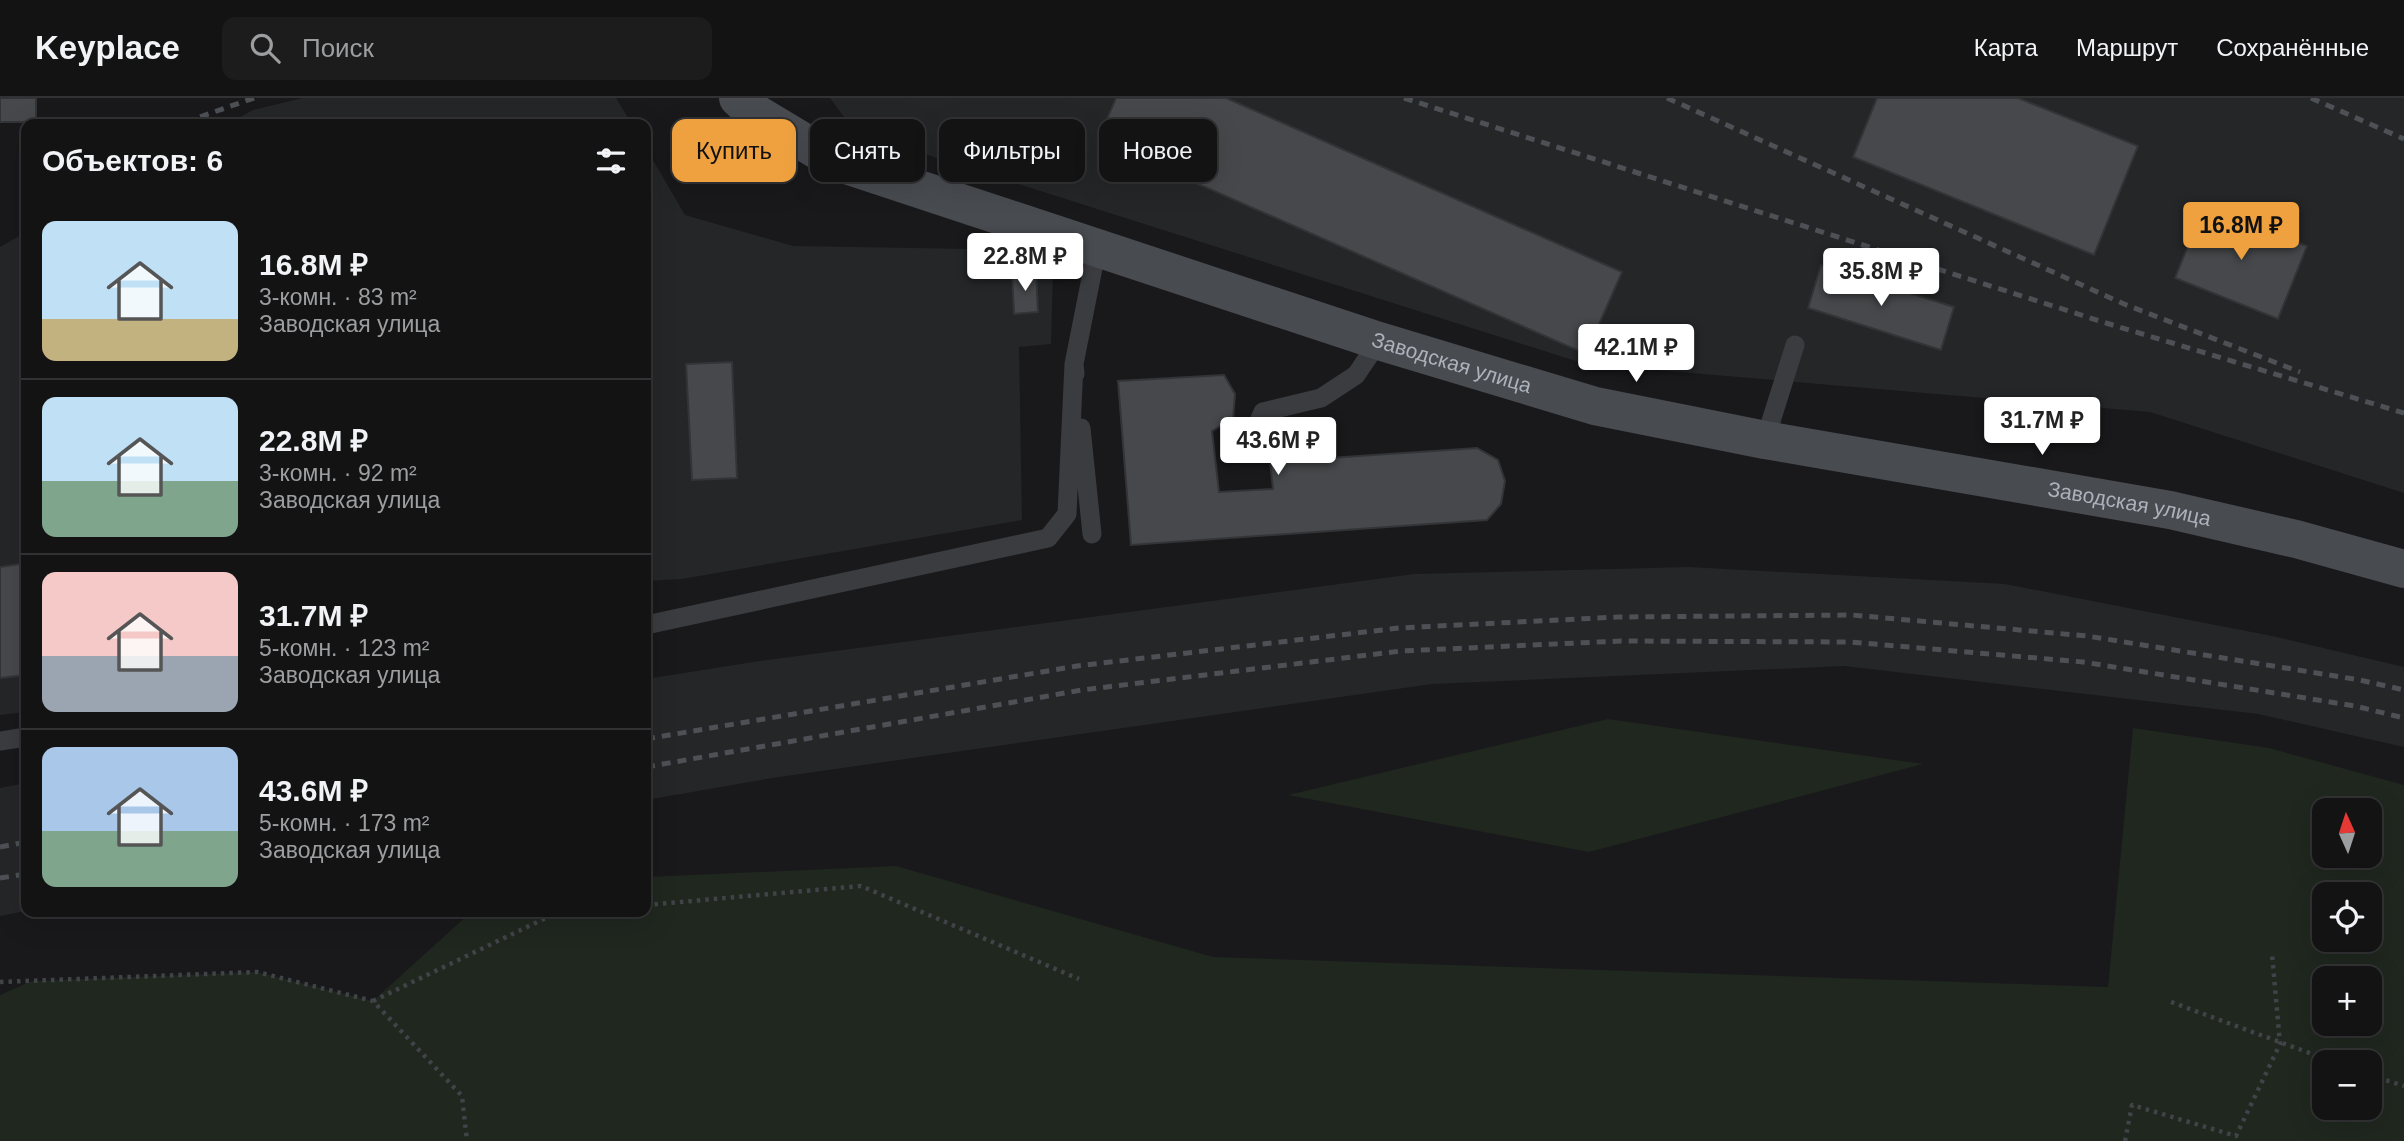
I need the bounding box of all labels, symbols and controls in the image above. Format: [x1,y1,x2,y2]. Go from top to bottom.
search box [222,17,712,80]
text: Keyplace [35,29,180,66]
icon: search [246,29,284,67]
text: Поиск [302,33,374,63]
text: Карта [1974,34,2038,61]
text: Маршрут [2076,34,2178,61]
text: Сохранённые [2216,34,2369,61]
chip: Купить [672,119,796,182]
chip: Снять [810,119,925,182]
chip: Фильтры [939,119,1085,182]
chip: Новое [1099,119,1217,182]
icon: filters [592,142,630,180]
text: Объектов: 6 [42,144,223,177]
pin: 16.8M ₽ [2176,202,2306,262]
text: 16.8M ₽ [2199,212,2283,238]
pin: 22.8M ₽ [960,234,1090,293]
text: 22.8M ₽ [983,243,1067,269]
text: 16.8M ₽ [259,248,368,281]
pin: 35.8M ₽ [1816,248,1946,308]
icon: home [98,249,182,333]
text: 35.8M ₽ [1839,258,1923,284]
text: 3-комн. · 83 m² [259,284,417,310]
text: Заводская улица [259,311,440,337]
pin: 42.1M ₽ [1571,324,1701,384]
street label: Заводская улица [1369,327,1535,397]
text: 42.1M ₽ [1594,334,1678,360]
pin: 31.7M ₽ [1977,398,2107,457]
text: 31.7M ₽ [2000,407,2084,433]
pin: 43.6M ₽ [1213,418,1343,477]
text: 22.8M ₽ [259,424,368,457]
icon: home [98,425,182,509]
text: 43.6M ₽ [1236,427,1320,453]
text: 3-комн. · 92 m² [259,460,417,486]
street label: Заводская улица [2046,477,2214,530]
text: Заводская улица [259,487,440,513]
text: 31.7M ₽ [259,599,368,632]
icon: home [98,600,182,684]
text: 5-комн. · 123 m² [259,635,430,661]
text: Заводская улица [259,662,440,688]
text: 43.6M ₽ [259,774,368,807]
icon: home [98,775,182,859]
north arrow [2312,798,2382,868]
map controls [2312,798,2382,1120]
text: 5-комн. · 173 m² [259,810,430,836]
text: Заводская улица [259,837,440,863]
button: locate [2312,882,2382,952]
button: + [2312,966,2382,1036]
button: − [2312,1050,2382,1120]

